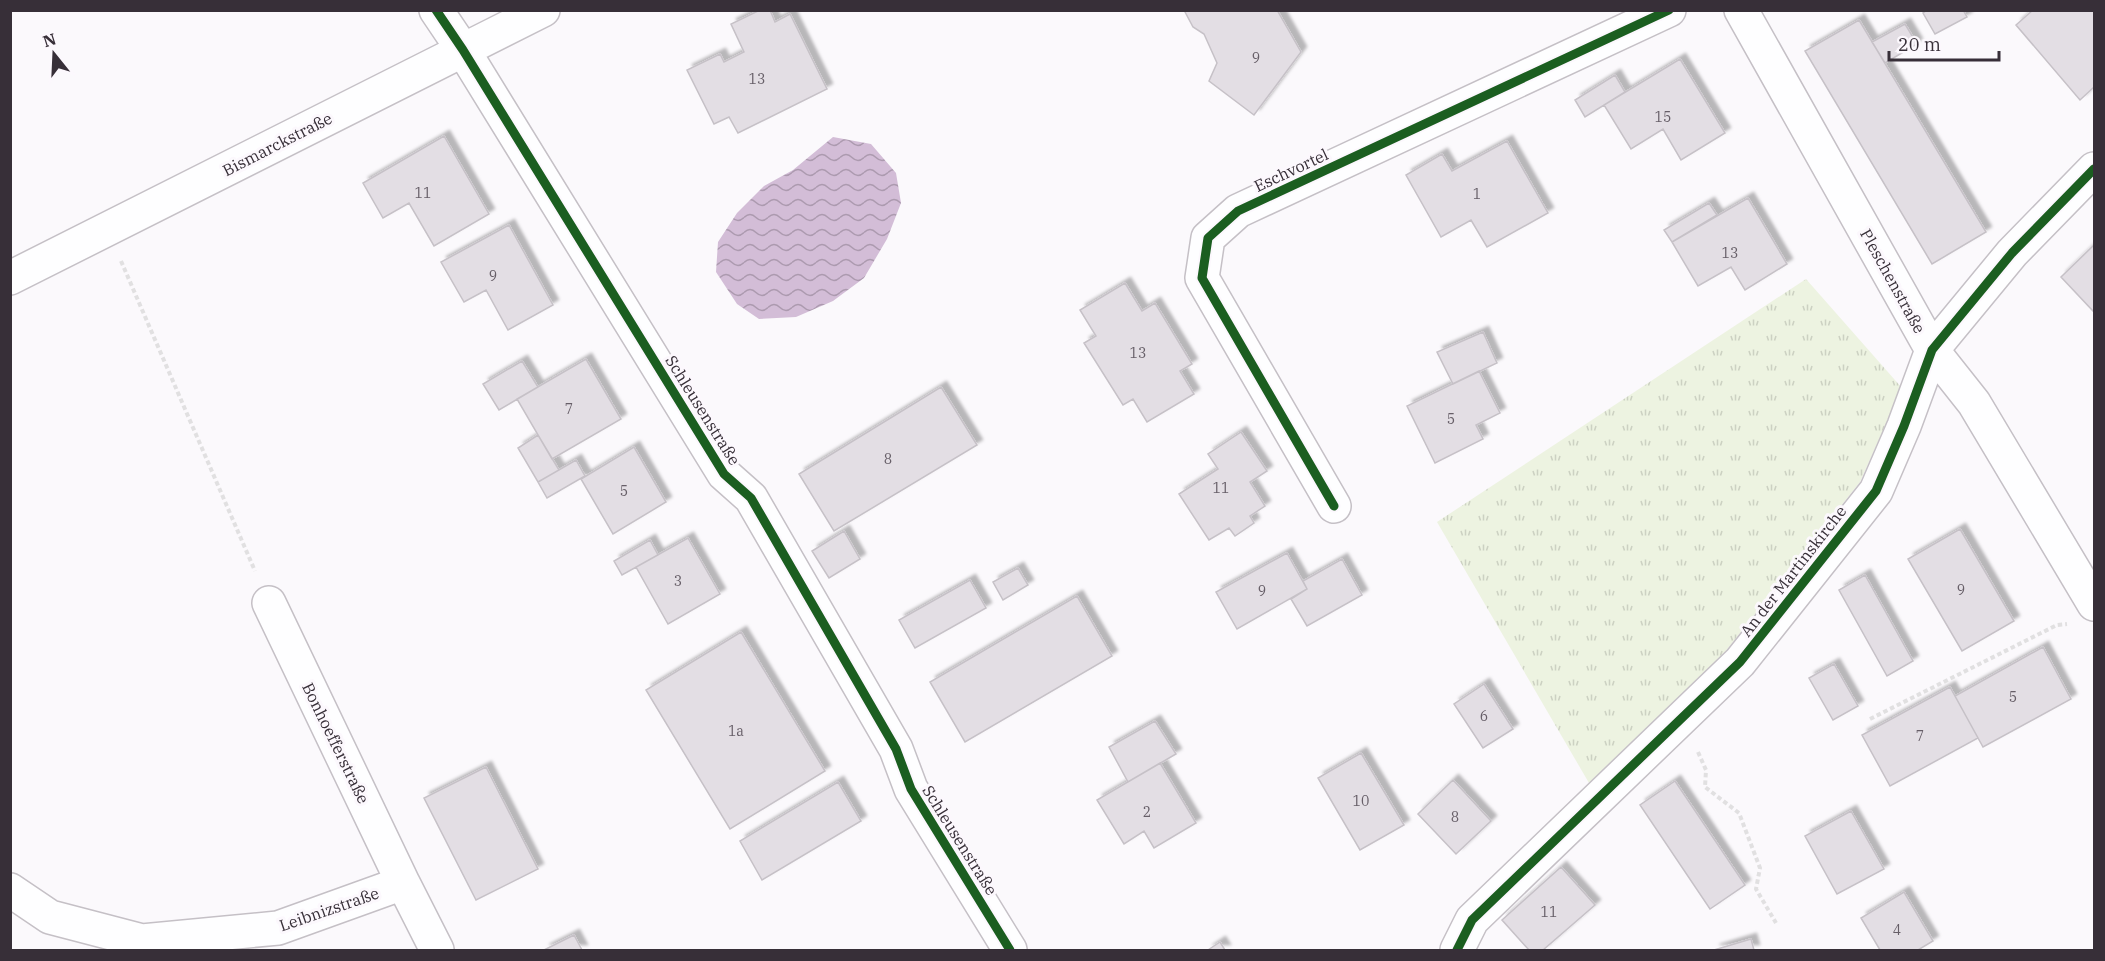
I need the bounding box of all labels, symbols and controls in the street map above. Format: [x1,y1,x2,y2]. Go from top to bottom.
north arrow [24,24,84,84]
scale bar [1889,24,1998,62]
text: N [40,28,58,51]
text: 20 m [1898,33,1941,56]
house number: 9 [1252,49,1260,67]
house number: 13 [749,70,765,88]
street label: Bismarckstraße [219,108,335,180]
house number: 15 [1655,108,1671,126]
street label: Eschvortel [1251,144,1332,196]
house number: 11 [415,184,431,202]
house number: 1 [1473,185,1481,203]
street label: Pleschenstraße [1856,225,1930,337]
house number: 13 [1722,244,1738,262]
house number: 9 [489,267,497,285]
house number: 13 [1130,344,1146,362]
street label: Schleusenstraße [661,351,745,469]
house number: 7 [565,400,573,418]
house number: 5 [1447,410,1455,428]
house number: 8 [884,450,892,468]
house number: 11 [1213,479,1229,497]
house number: 5 [620,482,628,500]
street label: An der Martinskirche [1736,501,1850,641]
house number: 3 [674,572,682,590]
house number: 9 [1957,581,1965,599]
house number: 9 [1258,582,1266,600]
street label: Bonhoefferstraße [298,679,374,807]
house number: 5 [2009,688,2017,706]
house number: 6 [1480,707,1488,725]
house number: 1a [728,722,744,740]
house number: 7 [1916,727,1924,745]
street label: Schleusenstraße [918,781,1002,899]
house number: 10 [1353,792,1369,810]
house number: 2 [1143,803,1151,821]
house number: 8 [1451,808,1459,826]
street label: Leibnizstraße [277,883,381,935]
house number: 11 [1541,903,1557,921]
house number: 4 [1893,921,1901,939]

